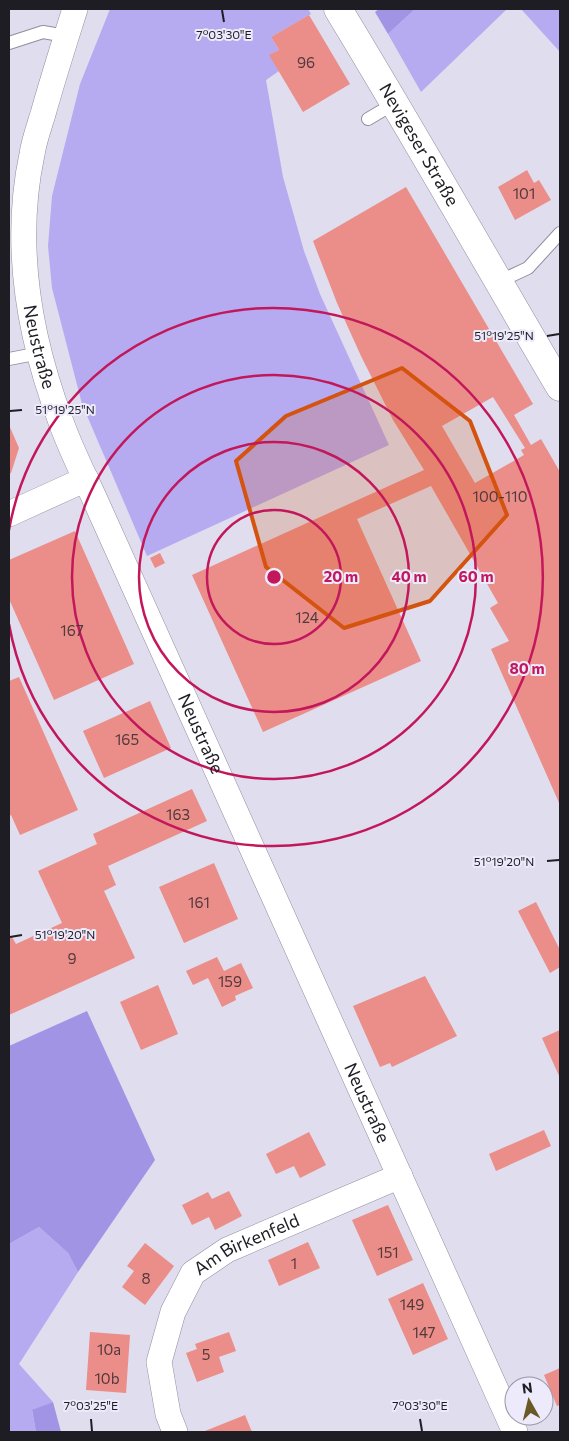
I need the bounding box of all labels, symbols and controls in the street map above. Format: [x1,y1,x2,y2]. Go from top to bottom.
text: 7°03'30"E [196,27,252,41]
house number: 96 [297,53,315,71]
street label: Nevigeser Straße [375,79,464,210]
house number: 101 [513,184,535,202]
street label: Neustraße [20,303,61,391]
text: 51°19'25"N [474,328,534,342]
text: 51°19'25"N [35,402,95,416]
house number: 100-110 [473,487,527,505]
text: 20 m [324,567,358,585]
text: 40 m [391,567,427,585]
text: 60 m [458,567,494,585]
centre of rings [265,568,283,586]
house number: 124 [295,608,319,626]
house number: 167 [60,621,84,639]
text: 80 m [509,659,545,677]
street label: Neustraße [174,690,229,777]
house number: 165 [115,730,139,748]
house number: 163 [166,805,190,823]
text: 51°19'20"N [474,854,534,868]
house number: 161 [188,893,210,911]
text: 51°19'20"N [35,927,95,941]
house number: 9 [67,949,77,967]
house number: 159 [218,972,242,990]
street label: Neustraße [340,1059,395,1146]
street label: Am Birkenfeld [189,1208,302,1279]
house number: 151 [377,1243,399,1261]
house number: 1 [291,1254,297,1272]
house number: 8 [141,1269,151,1287]
house number: 149 [400,1295,424,1313]
house number: 147 [412,1323,436,1341]
house number: 10a [97,1340,121,1358]
house number: 5 [202,1345,210,1363]
house number: 10b [94,1369,120,1387]
north arrow [504,1376,554,1426]
text: N [521,1378,534,1397]
text: 7°03'25"E [64,1398,118,1412]
text: 7°03'30"E [392,1398,448,1412]

